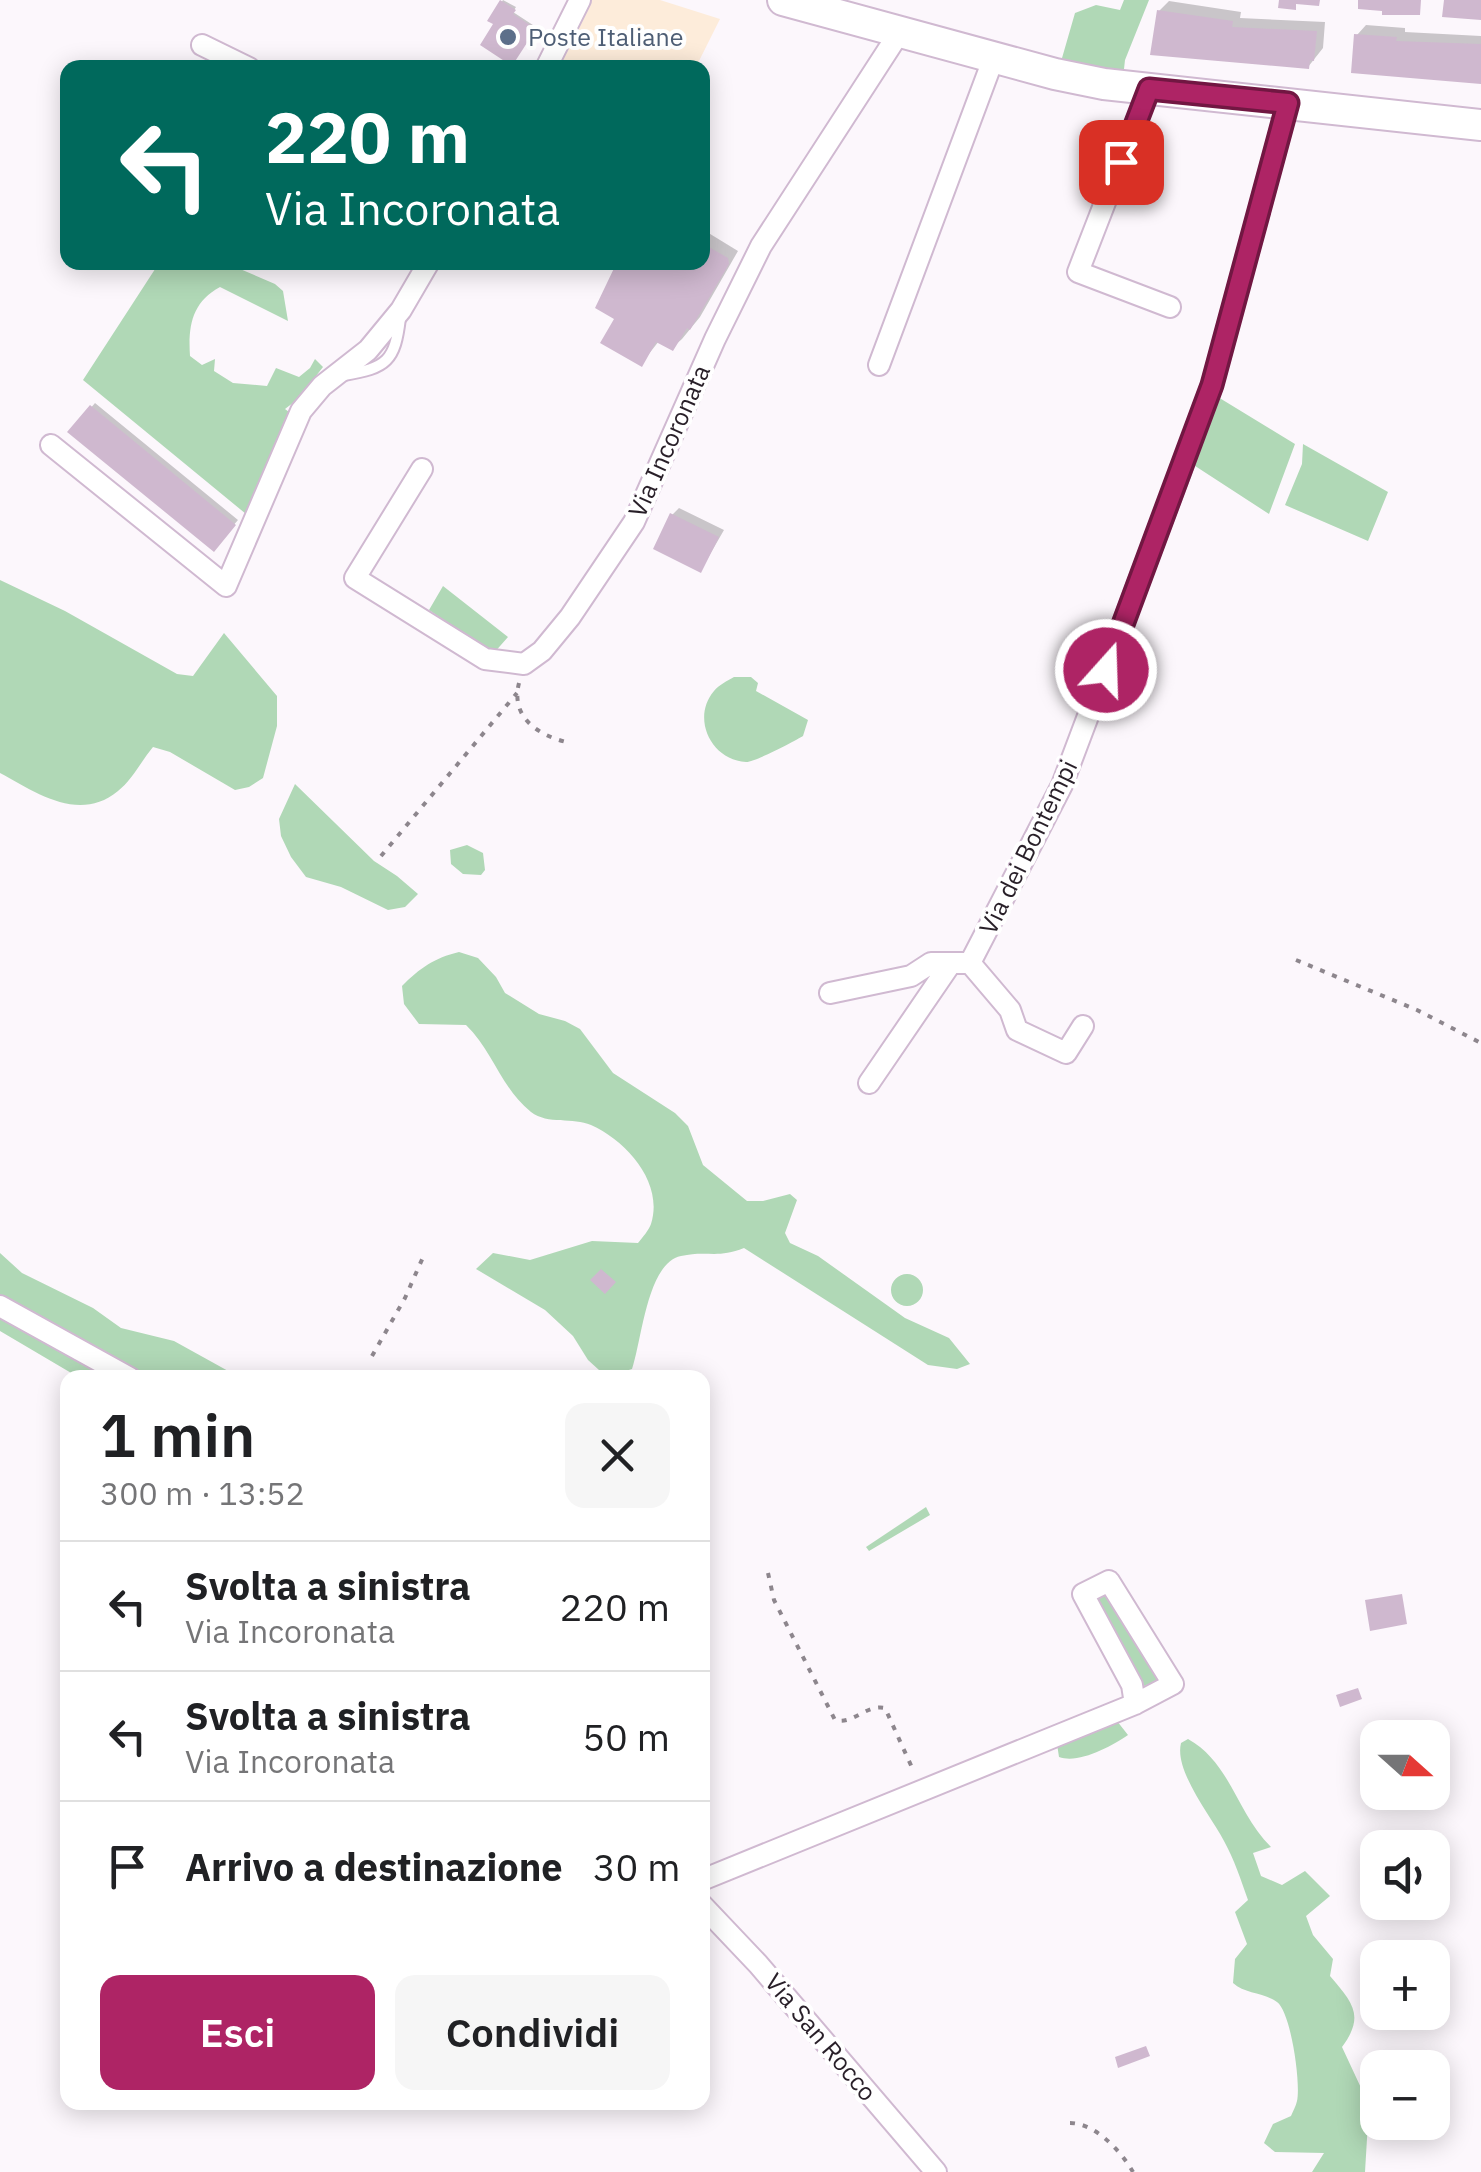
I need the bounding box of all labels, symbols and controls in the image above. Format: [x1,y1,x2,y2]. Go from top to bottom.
place label: Poste Italiane [528,20,683,53]
marker: Poste Italiane [497,26,519,48]
text: 220 m [265,91,470,182]
icon: left [100,100,230,230]
pin [1079,120,1164,205]
icon: arrive [1094,135,1149,190]
text: Via Incoronata [265,179,560,237]
street label: Via Incoronata [620,359,717,522]
position arrow [1054,618,1158,722]
street label: Via dei Bontempi [971,754,1084,940]
text: 1 min [100,1395,255,1474]
button: close [565,1403,670,1508]
text: 300 m · 13:52 [100,1472,305,1514]
text: Svolta a sinistra [185,1561,471,1610]
icon: left [100,1579,155,1634]
text: 220 m [559,1582,670,1631]
text: Via Incoronata [185,1610,395,1652]
text: Svolta a sinistra [185,1691,471,1740]
icon: left [100,1709,155,1764]
text: 50 m [582,1712,670,1761]
north arrow [1360,1720,1450,1810]
map controls [1360,1720,1450,2140]
text: Via Incoronata [185,1740,395,1782]
button: sound [1360,1830,1450,1920]
icon: arrive [100,1839,155,1894]
text: Arrivo a destinazione [185,1842,563,1891]
text: 30 m [593,1842,680,1891]
button: + [1360,1940,1450,2030]
street label: Via San Rocco [758,1966,885,2107]
button: Esci [100,1975,375,2090]
button: Condividi [395,1975,670,2090]
button: − [1360,2050,1450,2140]

